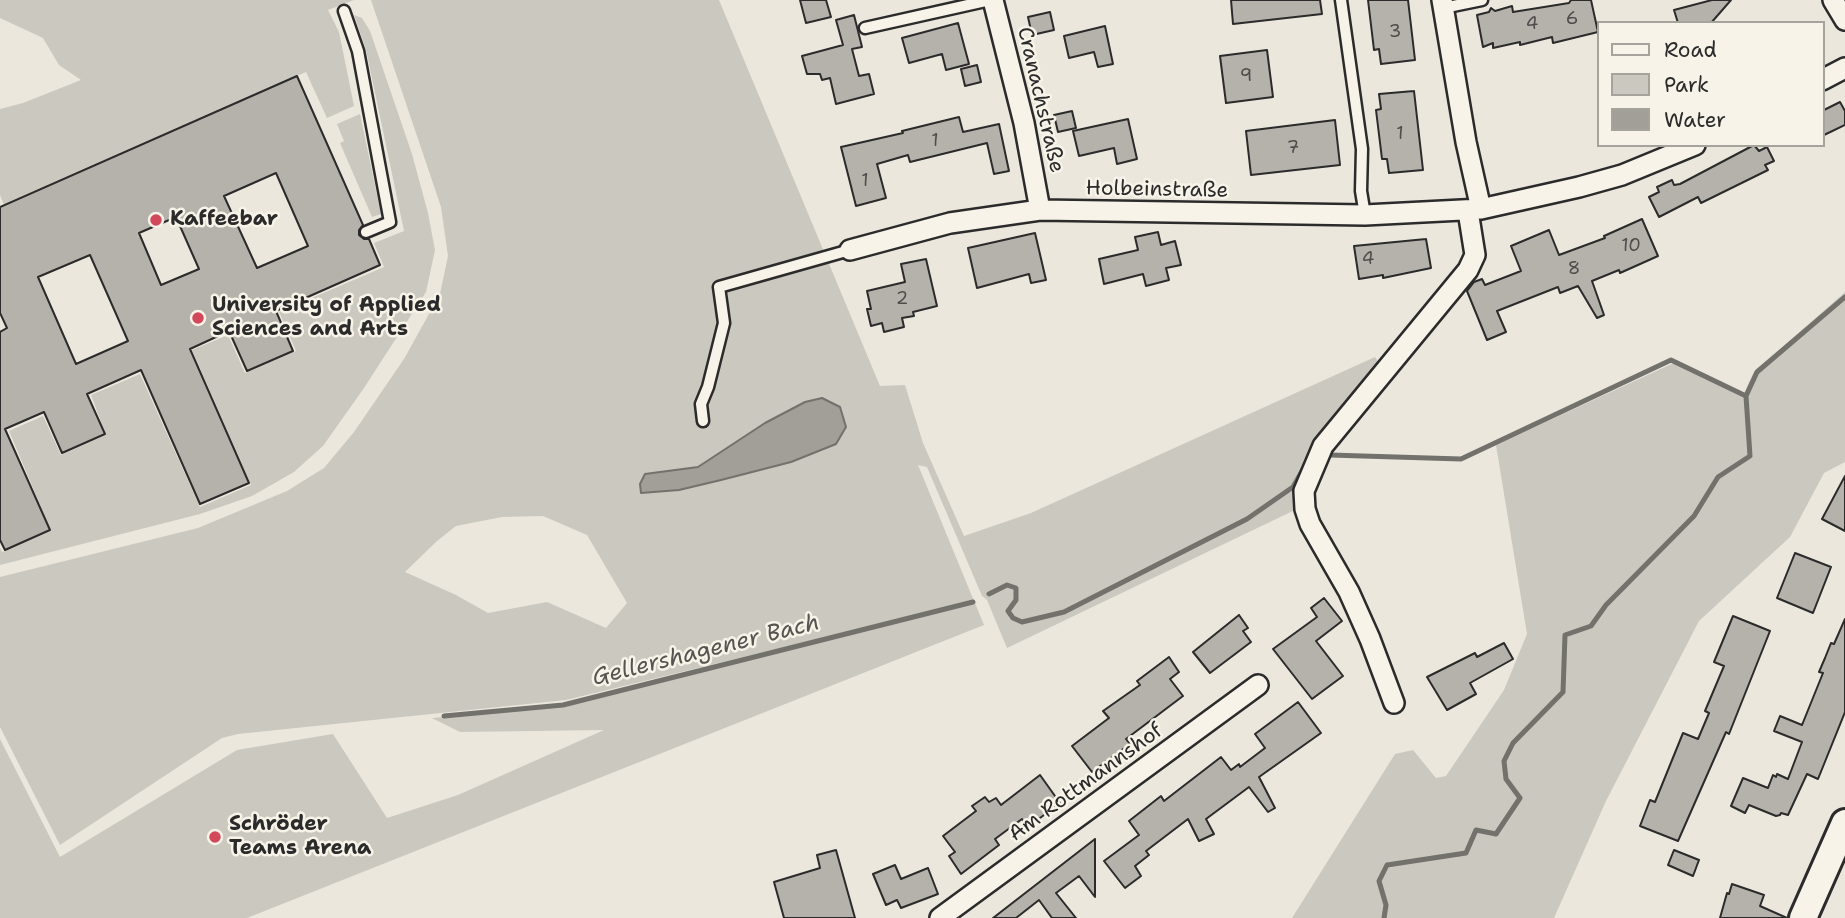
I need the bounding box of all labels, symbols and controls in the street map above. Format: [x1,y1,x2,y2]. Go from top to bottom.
house number: 6 [1566,8,1578,30]
house number: 4 [1526,13,1538,35]
house number: 3 [1389,21,1401,43]
legend [1596,21,1824,147]
street label: Cranachstraße [1011,25,1069,175]
text: Road [1664,36,1717,64]
house number: 9 [1240,65,1252,87]
text: Park [1664,71,1709,99]
text: Water [1664,106,1726,134]
house number: 1 [1396,123,1404,145]
house number: 1 [931,130,939,152]
house number: 7 [1287,137,1299,159]
house number: 1 [861,170,869,192]
street label: Holbeinstraße [1085,176,1229,204]
place label: Kaffeebar [170,207,278,233]
marker: Kaffeebar [148,212,164,228]
house number: 10 [1621,235,1641,257]
house number: 4 [1362,248,1374,270]
house number: 8 [1568,258,1580,280]
house number: 2 [896,288,908,310]
place label: University of Applied Sciences and Arts [212,293,441,343]
marker: University of Applied Sciences and Arts [190,310,206,326]
water label: Gellershagener Bach [590,609,822,693]
street label: Am Rottmannshof [1004,719,1168,847]
place label: Schröder Teams Arena [229,812,371,862]
marker: Schröder Teams Arena [207,829,223,845]

